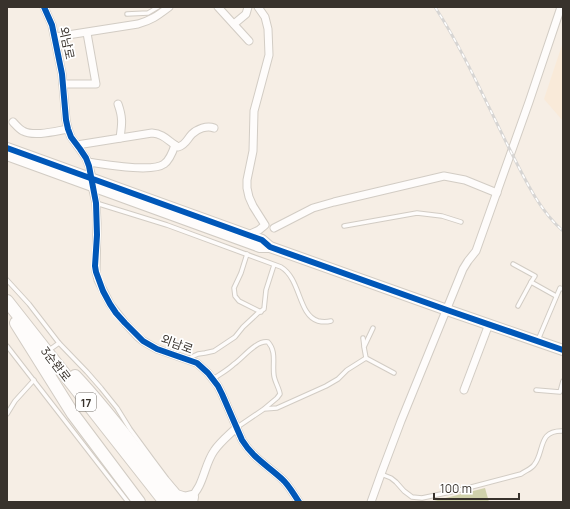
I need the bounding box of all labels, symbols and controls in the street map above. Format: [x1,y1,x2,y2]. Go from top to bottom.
street label: 외남로 [55,25,79,61]
street label: 외남로 [159,330,195,358]
street label: 3순환로 [37,343,75,385]
road number: 17 [76,393,96,411]
scale bar [434,475,519,501]
text: 100 m [440,480,472,497]

